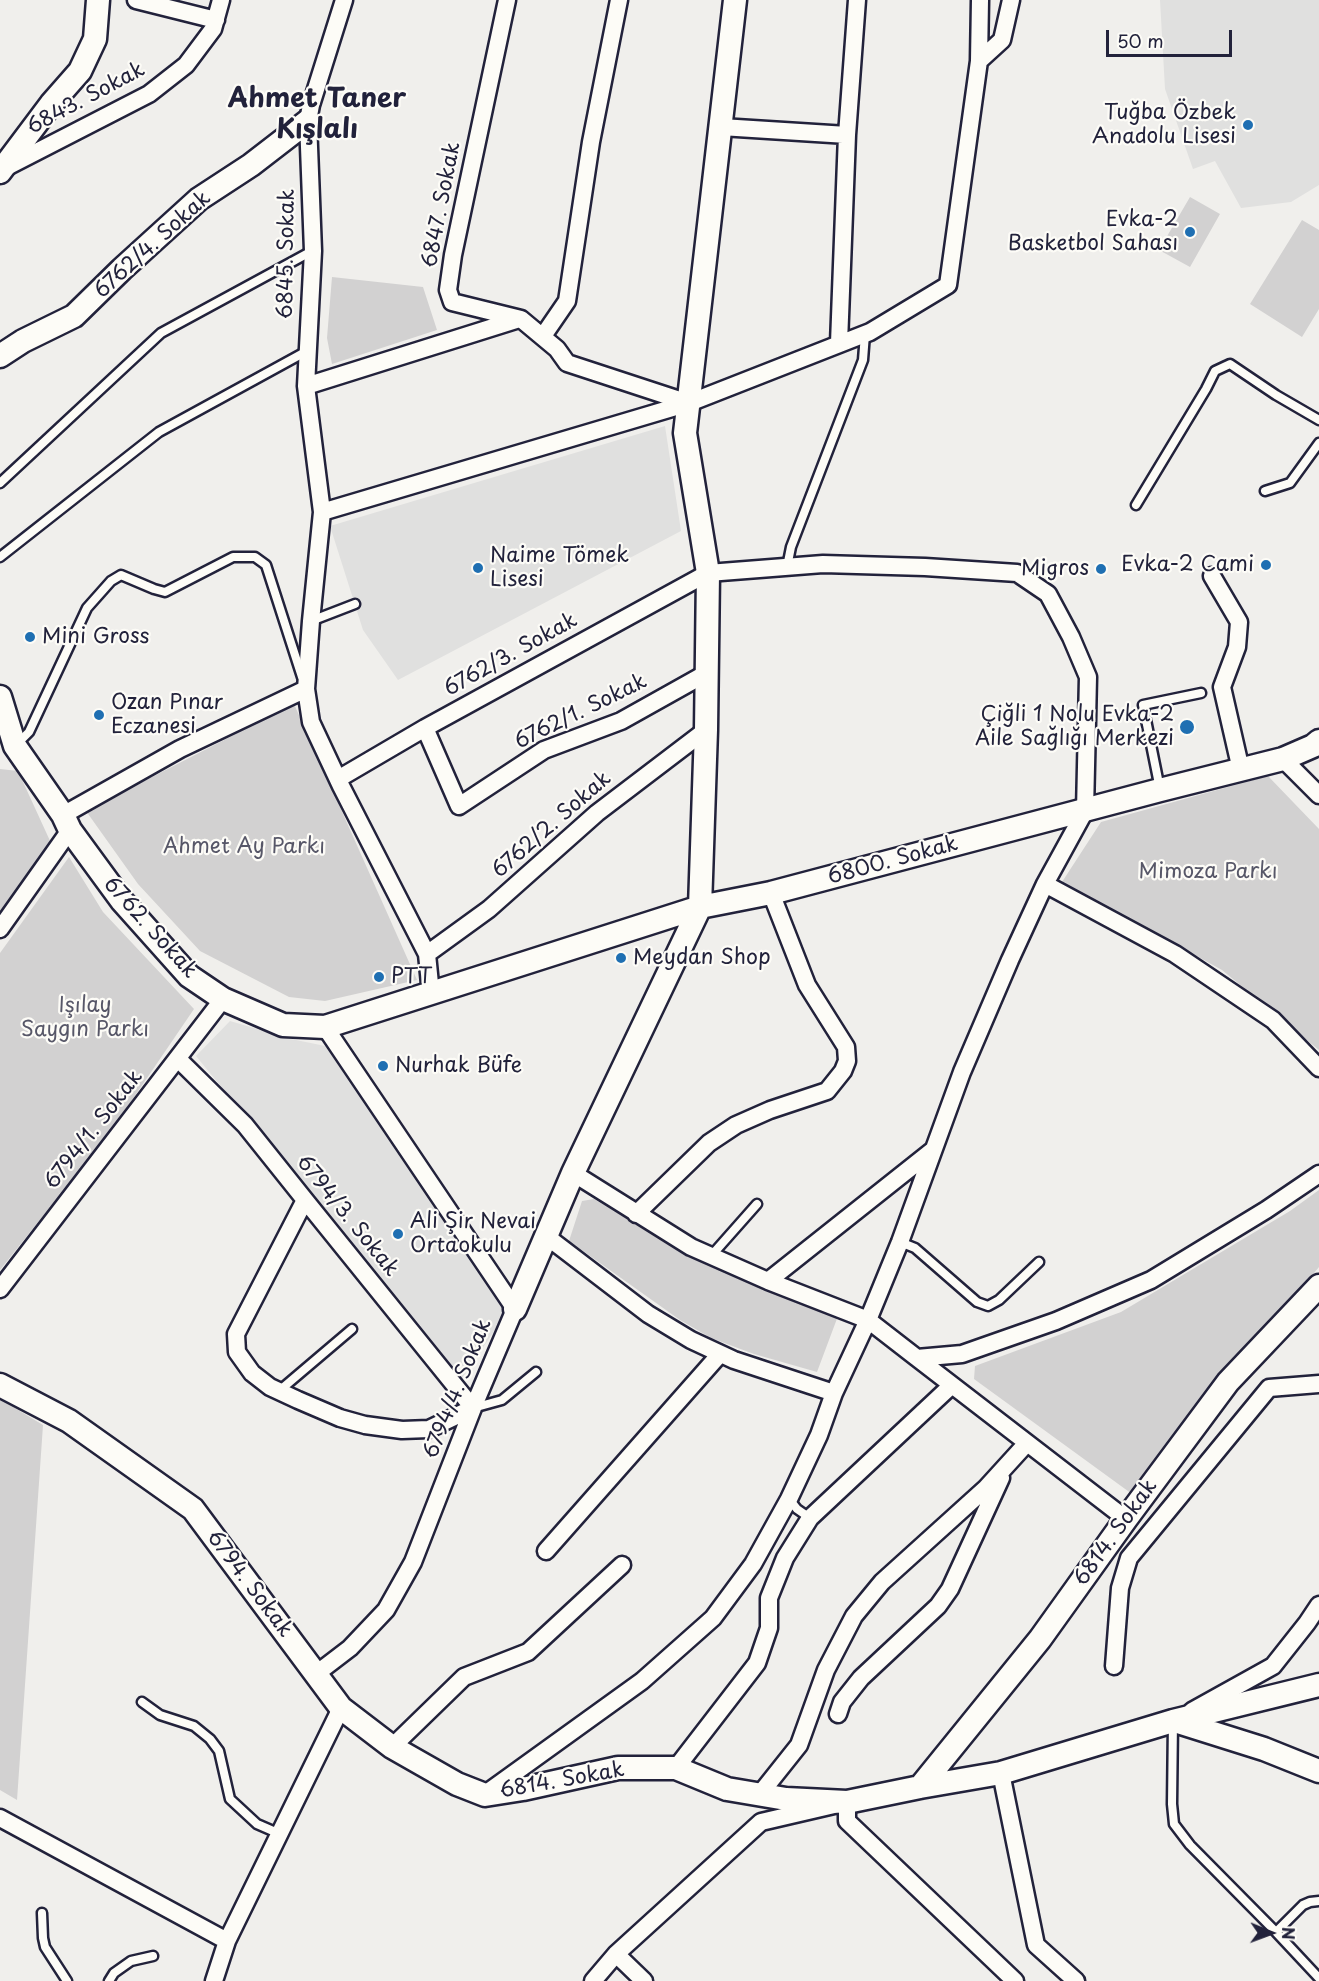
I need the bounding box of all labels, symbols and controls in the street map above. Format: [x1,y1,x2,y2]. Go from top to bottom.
scale bar [1109,18,1235,56]
text: 50 m [1117,27,1164,54]
street label: 6843. Sokak [23,57,149,141]
district label: Ahmet Taner Kışlalı [228,84,406,147]
place label: Tuğba Özbek Anadolu Lisesi [1092,100,1236,150]
marker: Tuğba Özbek Anadolu Lisesi [1241,118,1255,132]
street label: 6847. Sokak [417,140,467,270]
street label: 6762/4. Sokak [90,186,216,304]
street label: 6845. Sokak [273,189,301,319]
place label: Evka-2 Basketbol Sahası [1008,207,1178,257]
marker: Evka-2 Basketbol Sahası [1183,225,1197,239]
place label: Naime Tömek Lisesi [490,543,629,593]
place label: Evka-2 Cami [1121,552,1254,578]
place label: Migros [1021,556,1089,582]
marker: Evka-2 Cami [1259,558,1273,572]
marker: Naime Tömek Lisesi [471,561,485,575]
marker: Migros [1094,562,1108,576]
street label: 6762/3. Sokak [440,608,582,702]
place label: Mini Gross [42,624,149,650]
marker: Mini Gross [23,630,37,644]
street label: 6762/1. Sokak [511,669,651,755]
place label: Ozan Pınar Eczanesi [111,690,223,740]
place label: Çiğli 1 Nolu Evka-2 Aile Sağlığı Merkezi [975,702,1174,752]
marker: Ozan Pınar Eczanesi [92,708,106,722]
marker: Çiğli 1 Nolu Evka-2 Aile Sağlığı Merkezi [1178,718,1196,736]
street label: 6762/2. Sokak [487,767,617,883]
street label: 6800. Sokak [825,832,961,890]
park label: Ahmet Ay Parkı [163,834,325,860]
park label: Mimoza Parkı [1139,859,1277,885]
street label: 6762. Sokak [98,872,202,984]
place label: Meydan Shop [633,945,771,971]
marker: Meydan Shop [614,951,628,965]
place label: PTT [391,964,432,990]
marker: PTT [372,970,386,984]
park label: Işılay Saygın Parkı [21,993,149,1043]
place label: Nurhak Büfe [395,1053,522,1079]
marker: Nurhak Büfe [376,1059,390,1073]
street label: 6794/1. Sokak [40,1065,148,1195]
street label: 6794/3. Sokak [290,1150,404,1282]
place label: Ali Şir Nevai Ortaokulu [410,1209,536,1259]
marker: Ali Şir Nevai Ortaokulu [391,1227,405,1241]
street label: 6794/4. Sokak [418,1315,498,1463]
street label: 6814. Sokak [1069,1475,1163,1591]
street label: 6794. Sokak [201,1526,297,1642]
street label: 6814. Sokak [498,1758,626,1804]
north arrow [1241,1903,1301,1963]
text: N [1277,1927,1301,1940]

